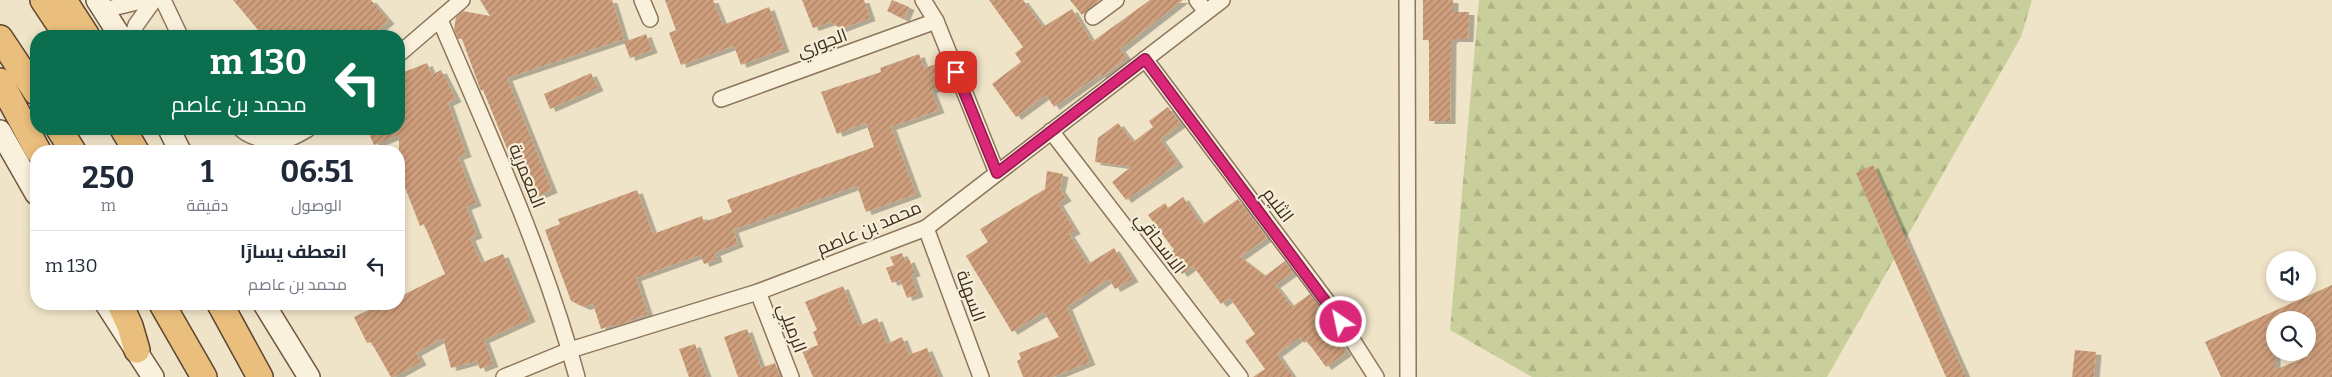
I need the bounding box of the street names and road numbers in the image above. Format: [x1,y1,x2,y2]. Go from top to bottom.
street label: الجوري [794,24,851,65]
street label: المعمرية [504,141,550,211]
street label: الثليم [1257,183,1298,227]
street label: محمد بن عاصم [813,196,925,261]
street label: الاسحاقي [1128,208,1190,280]
street label: السهلة [952,267,990,325]
street label: الرميلي [770,300,811,357]

